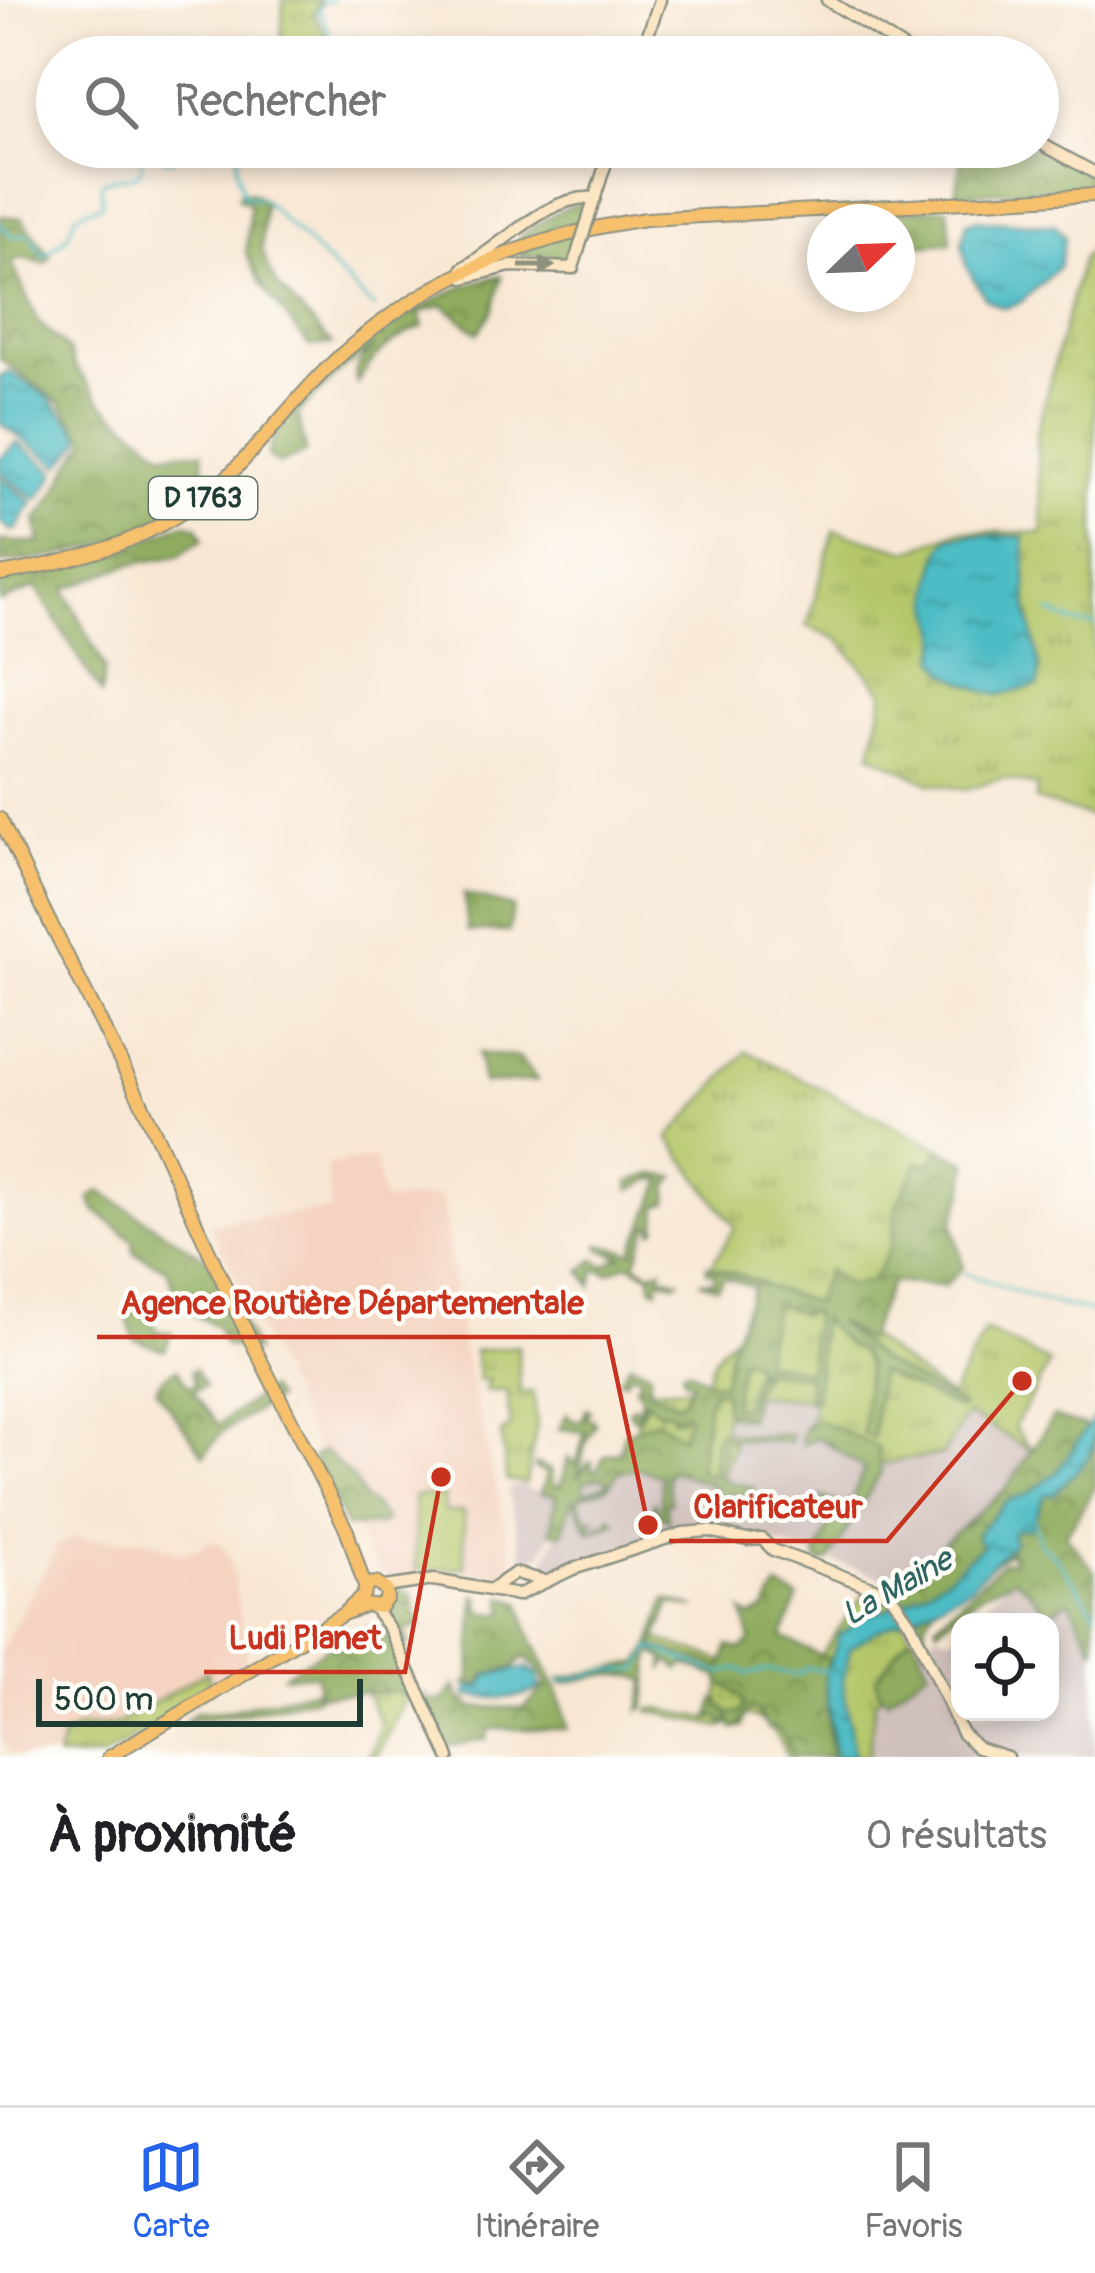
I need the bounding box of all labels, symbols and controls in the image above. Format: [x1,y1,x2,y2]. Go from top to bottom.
search box [36,36,1059,168]
icon: search [78,69,144,135]
text: Rechercher [174,74,387,130]
north arrow [807,204,915,312]
one-way arrow [519,256,557,276]
road number: D 1763 [149,477,257,519]
callout: Agence Routière Départementale [97,1268,608,1337]
text: Agence Routière Départementale [120,1283,584,1324]
callout: Clarificateur [669,1472,887,1541]
text: Clarificateur [693,1487,863,1528]
water label: La Maine [834,1538,962,1635]
callout: Ludi Planet [204,1603,405,1672]
map controls [951,1613,1059,1721]
button: locate [951,1613,1059,1721]
text: Ludi Planet [228,1618,382,1659]
scale bar [36,1673,363,1726]
text: 500 m [54,1679,153,1720]
text: À proximité [48,1803,297,1867]
text: 0 résultats [866,1811,1047,1860]
tab: Carte [132,2134,210,2247]
tab: Itinéraire [475,2134,599,2247]
tab: Favoris [864,2134,962,2247]

